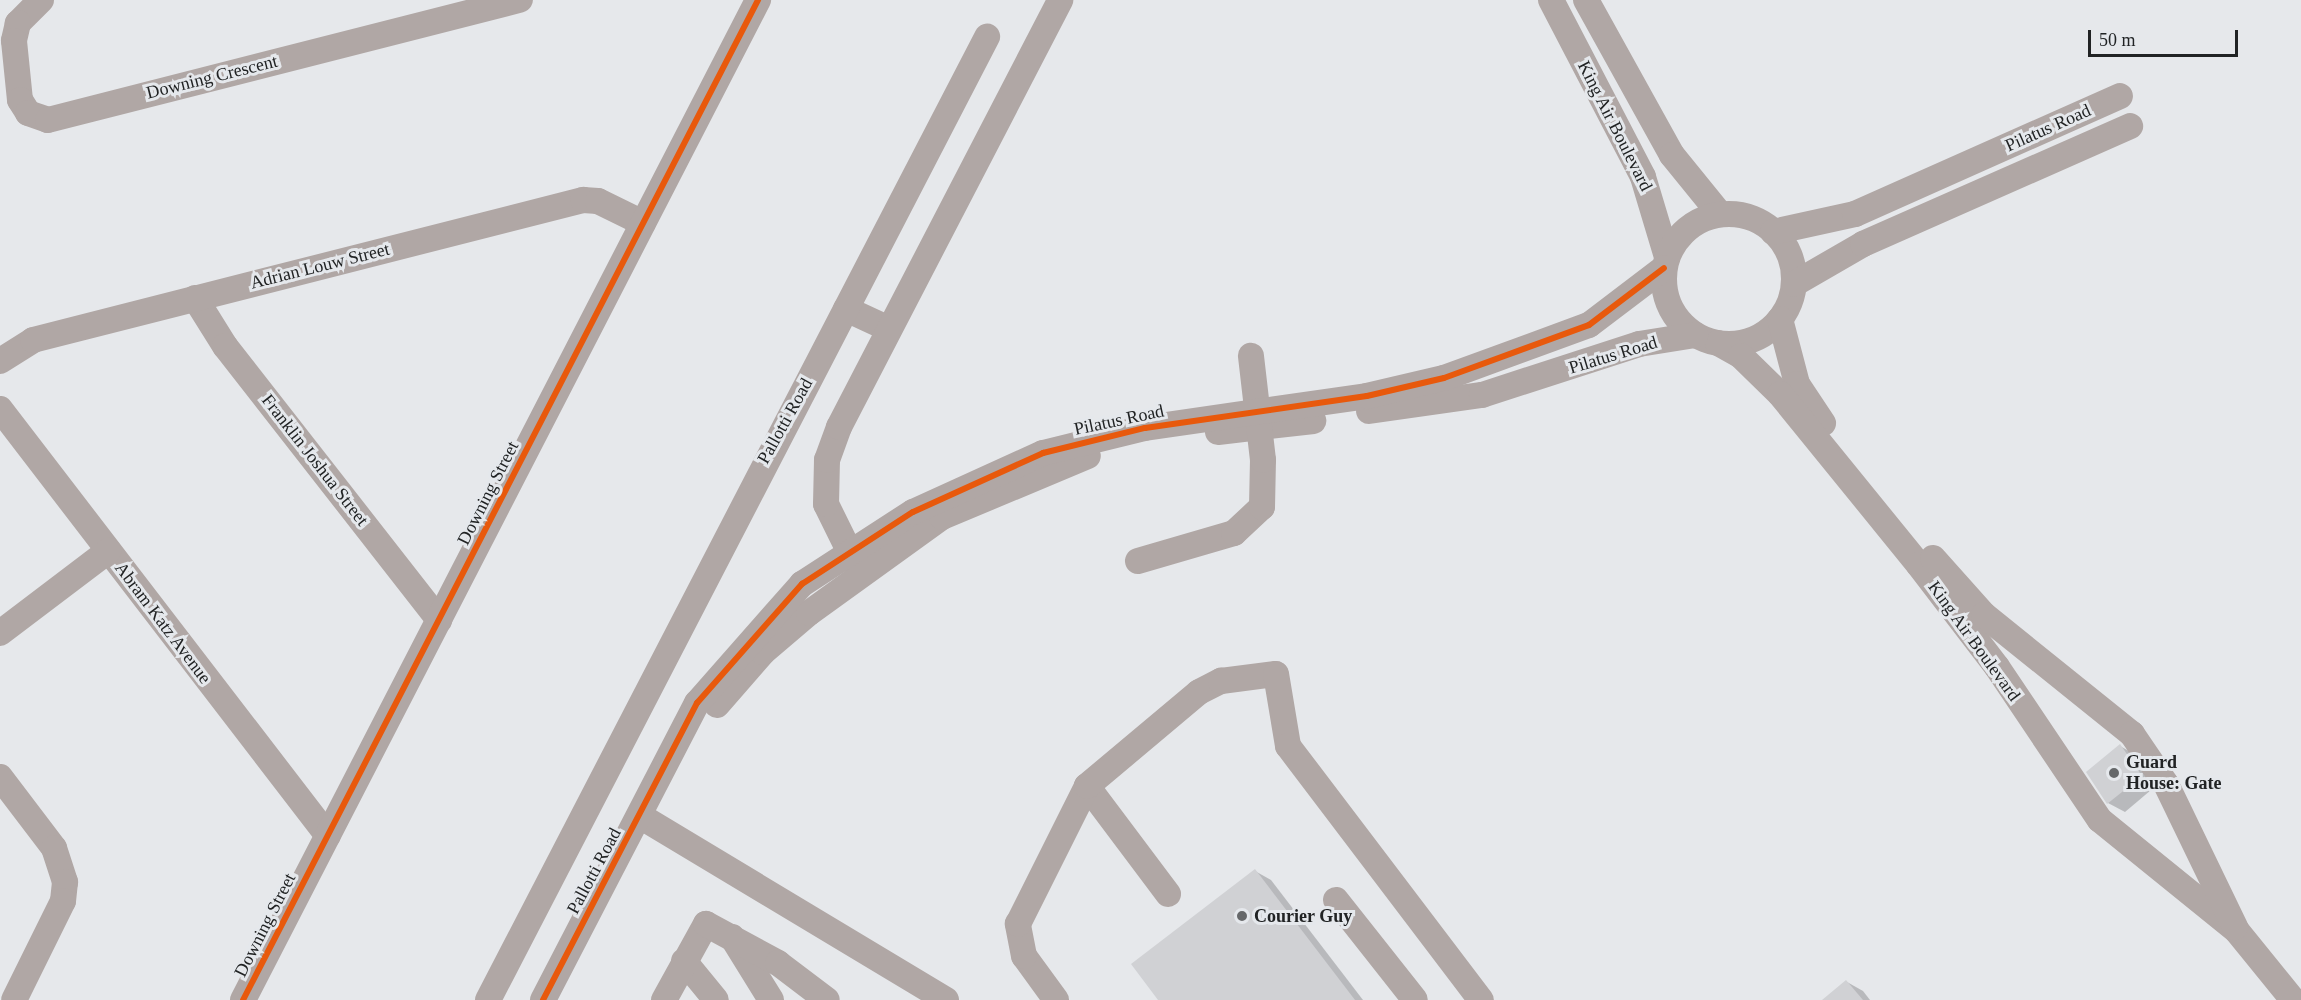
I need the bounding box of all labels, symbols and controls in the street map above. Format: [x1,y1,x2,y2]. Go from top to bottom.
scale bar [2091,18,2241,56]
text: 50 m [2099,30,2136,50]
street label: Downing Crescent [144,50,280,104]
street label: King Air Boulevard [1573,57,1657,195]
street label: Pilatus Road [2002,100,2094,156]
street label: Adrian Louw Street [248,238,392,294]
street label: Pilatus Road [1566,331,1660,379]
street label: Pallotti Road [753,374,817,468]
street label: Franklin Joshua Street [257,390,373,530]
street label: Pilatus Road [1072,400,1166,440]
street label: Downing Street [453,438,523,548]
street label: Abram Katz Avenue [110,558,216,688]
street label: King Air Boulevard [1923,576,2025,706]
place label: Guard House: Gate [2126,752,2221,795]
marker: Guard House: Gate [2107,766,2121,780]
street label: Pallotti Road [562,824,626,918]
street label: Downing Street [230,870,300,980]
place label: Courier Guy [1254,905,1352,927]
marker: Courier Guy [1235,909,1249,923]

